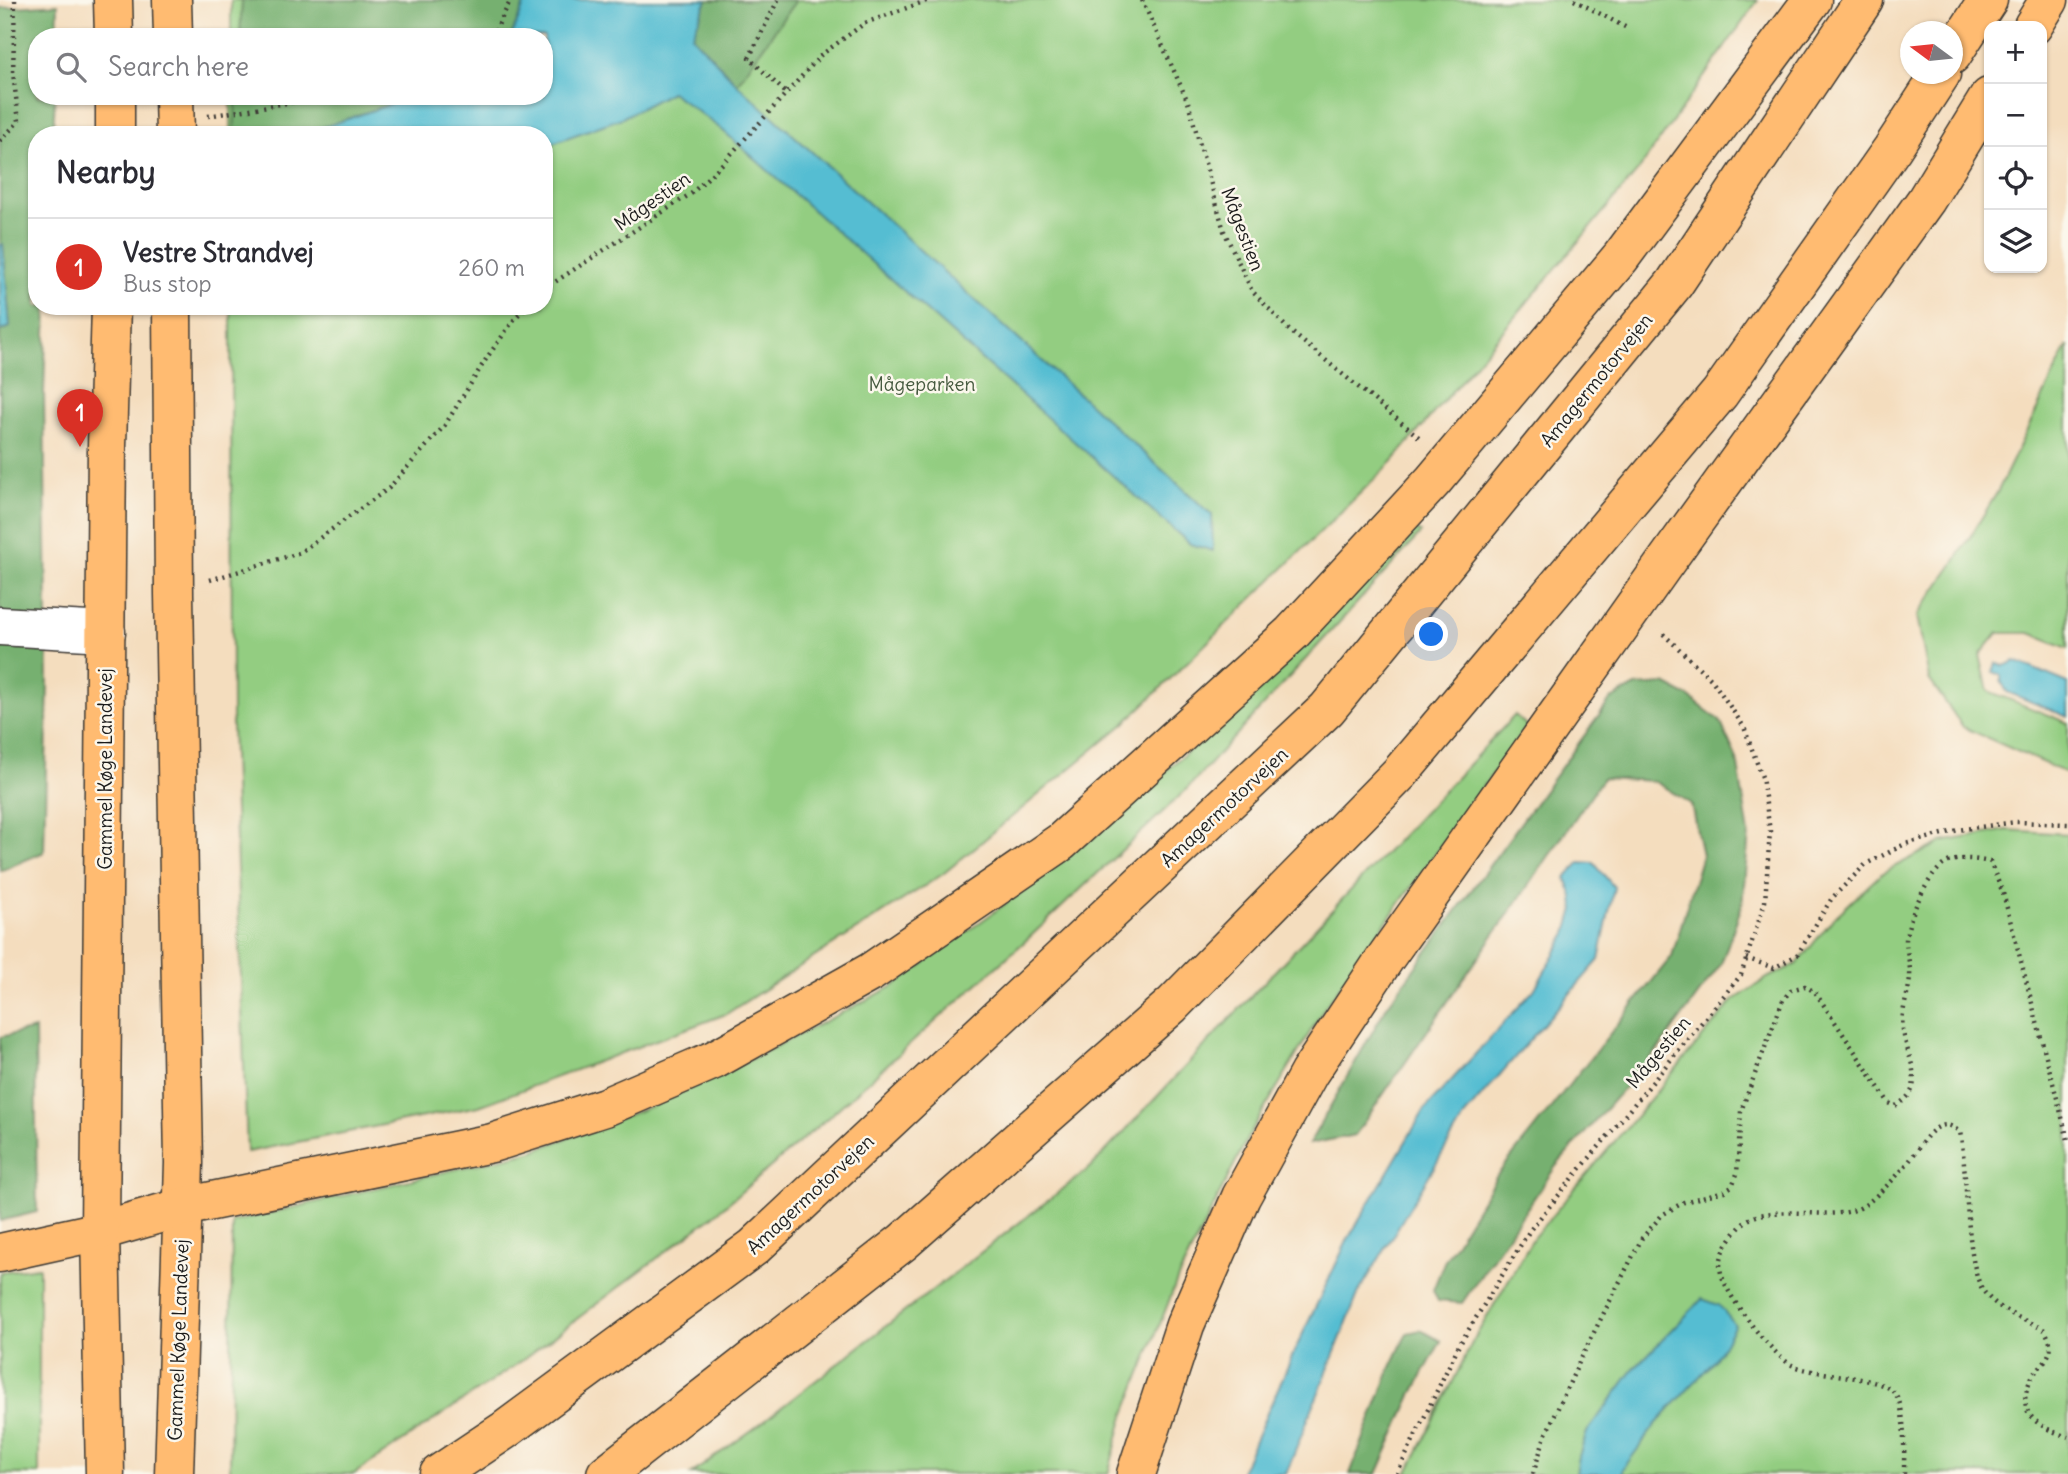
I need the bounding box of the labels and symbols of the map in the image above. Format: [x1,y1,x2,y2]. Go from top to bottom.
north arrow [1900,21,1963,84]
street label: Mågestien [609,166,695,236]
street label: Mågestien [1216,184,1270,274]
street label: Amagermotorvejen [1535,308,1657,452]
park label: Mågeparken [868,372,976,396]
pin: 1 [57,389,103,447]
your location [1414,617,1448,651]
street label: Gammel Køge Landevej [93,668,117,870]
street label: Amagermotorvejen [1155,742,1293,872]
street label: Mågestien [1621,1011,1695,1093]
street label: Amagermotorvejen [741,1129,879,1259]
street label: Gammel Køge Landevej [162,1239,194,1441]

